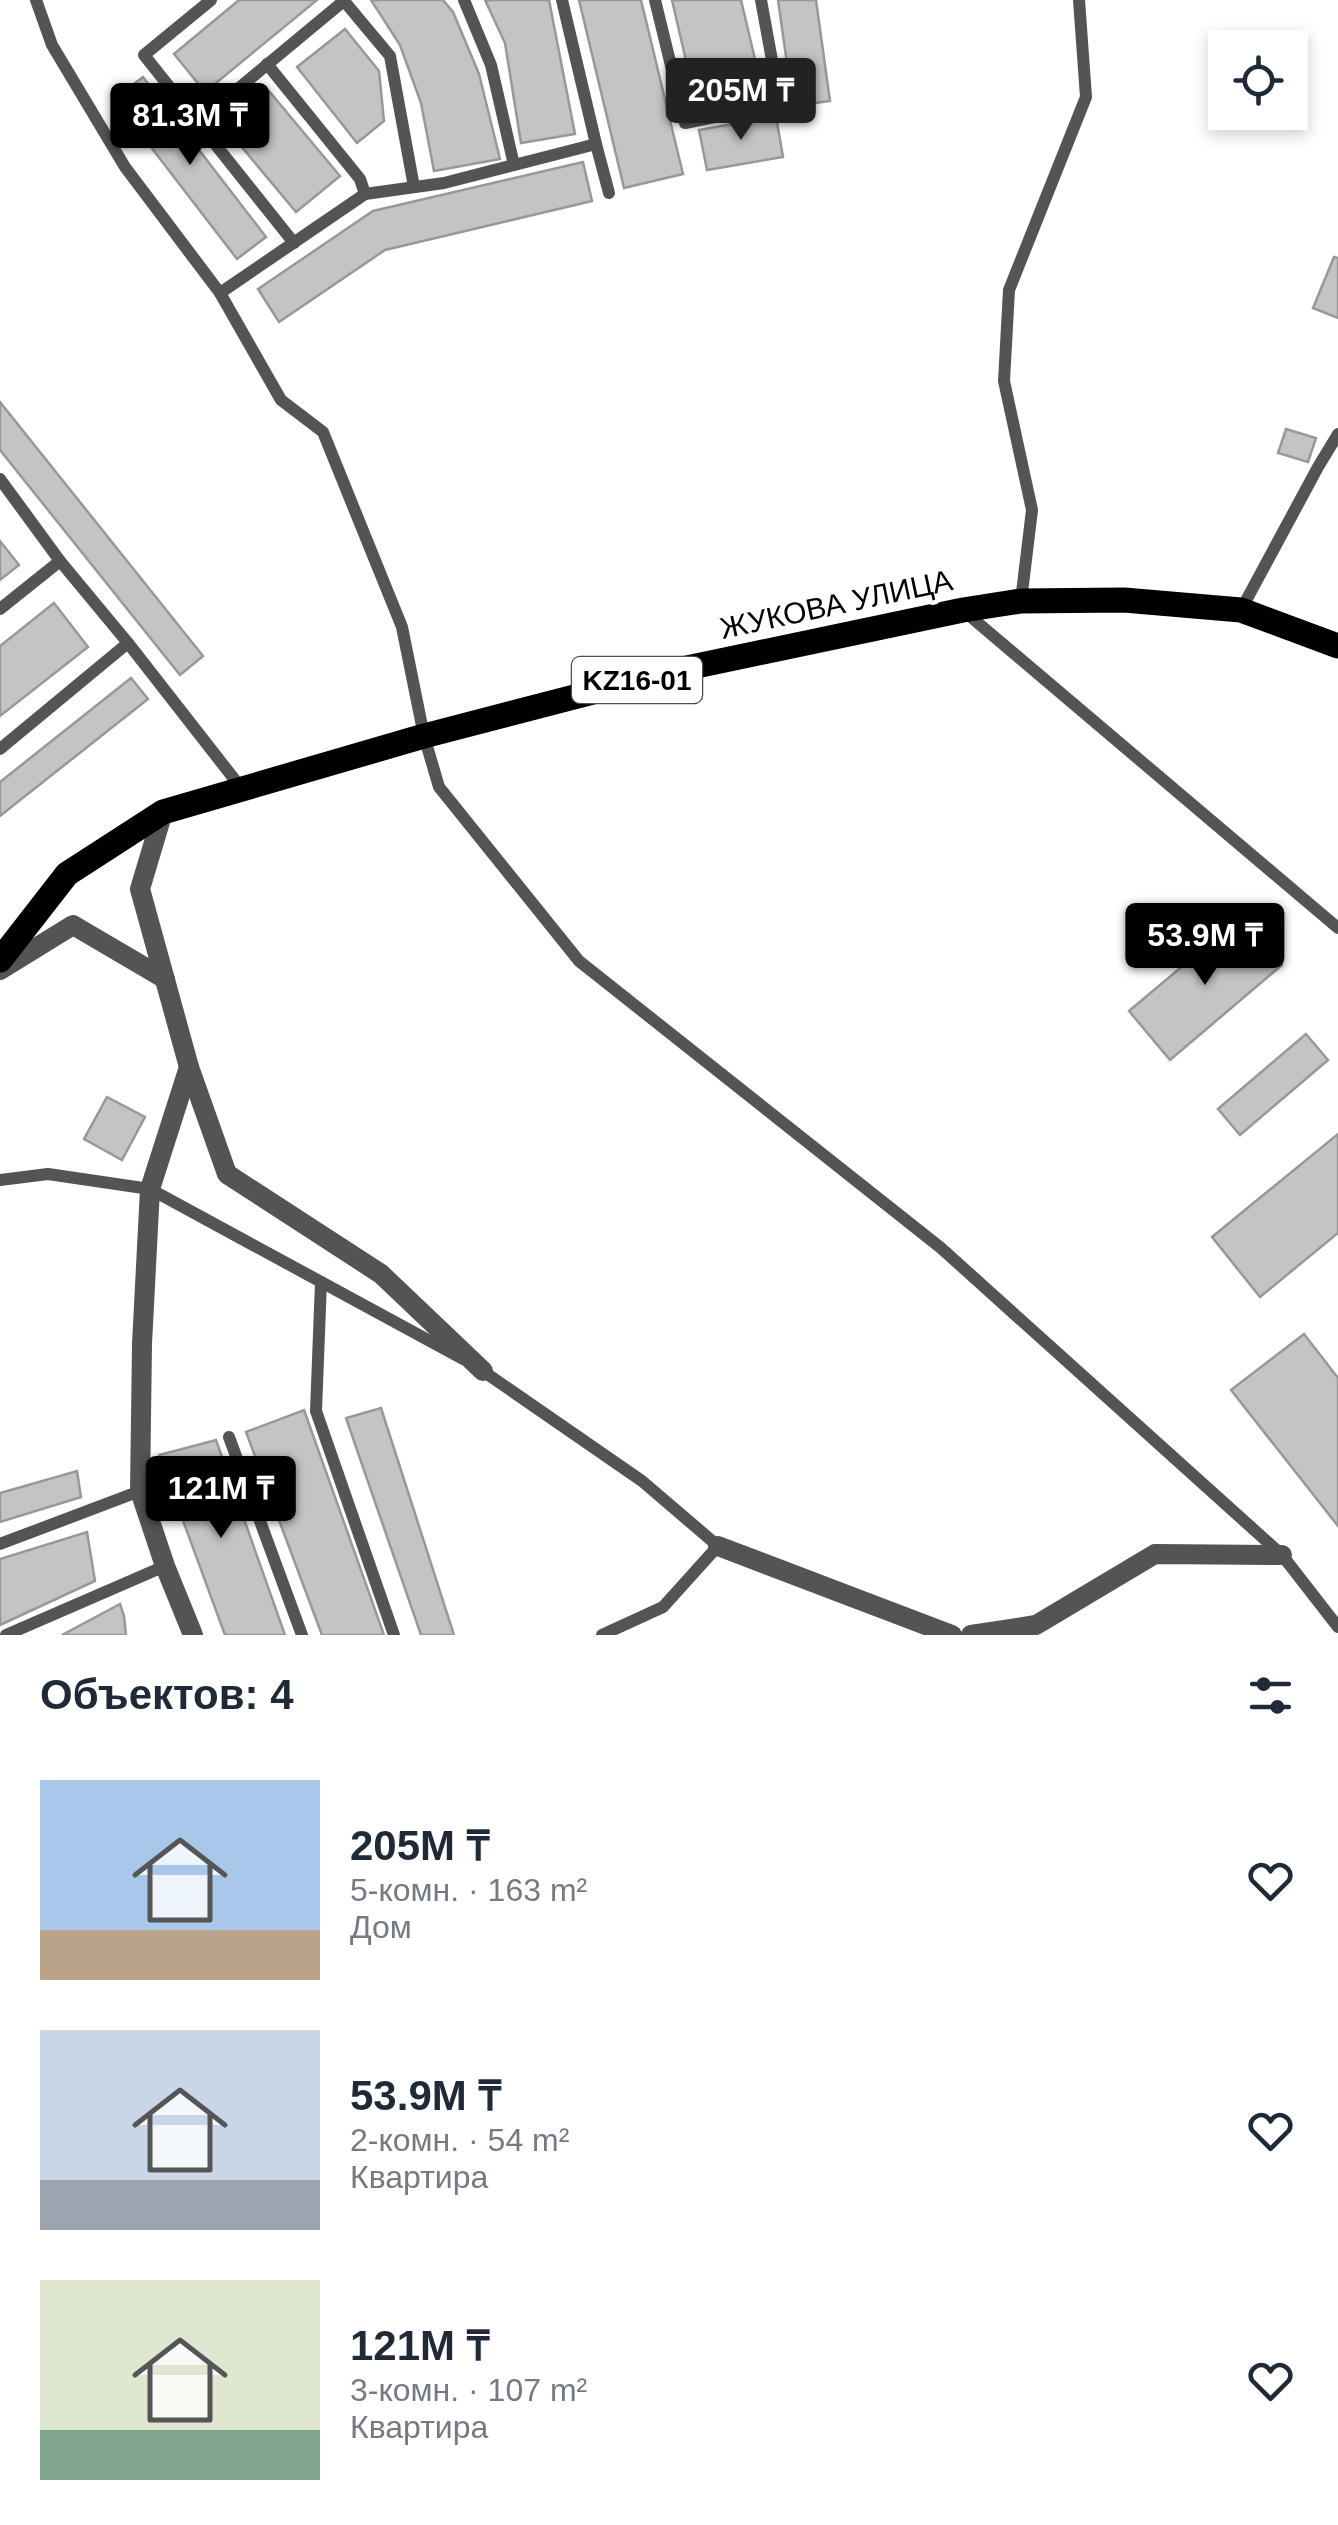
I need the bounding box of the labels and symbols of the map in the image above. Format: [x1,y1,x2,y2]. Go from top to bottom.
pin: 205M ₸ [660,58,822,143]
pin: 81.3M ₸ [98,83,282,168]
street label: ЖУКОВА УЛИЦА [717,563,955,645]
road number: KZ16-01 [572,657,702,703]
pin: 53.9M ₸ [1113,903,1297,988]
pin: 121M ₸ [140,1456,302,1541]

